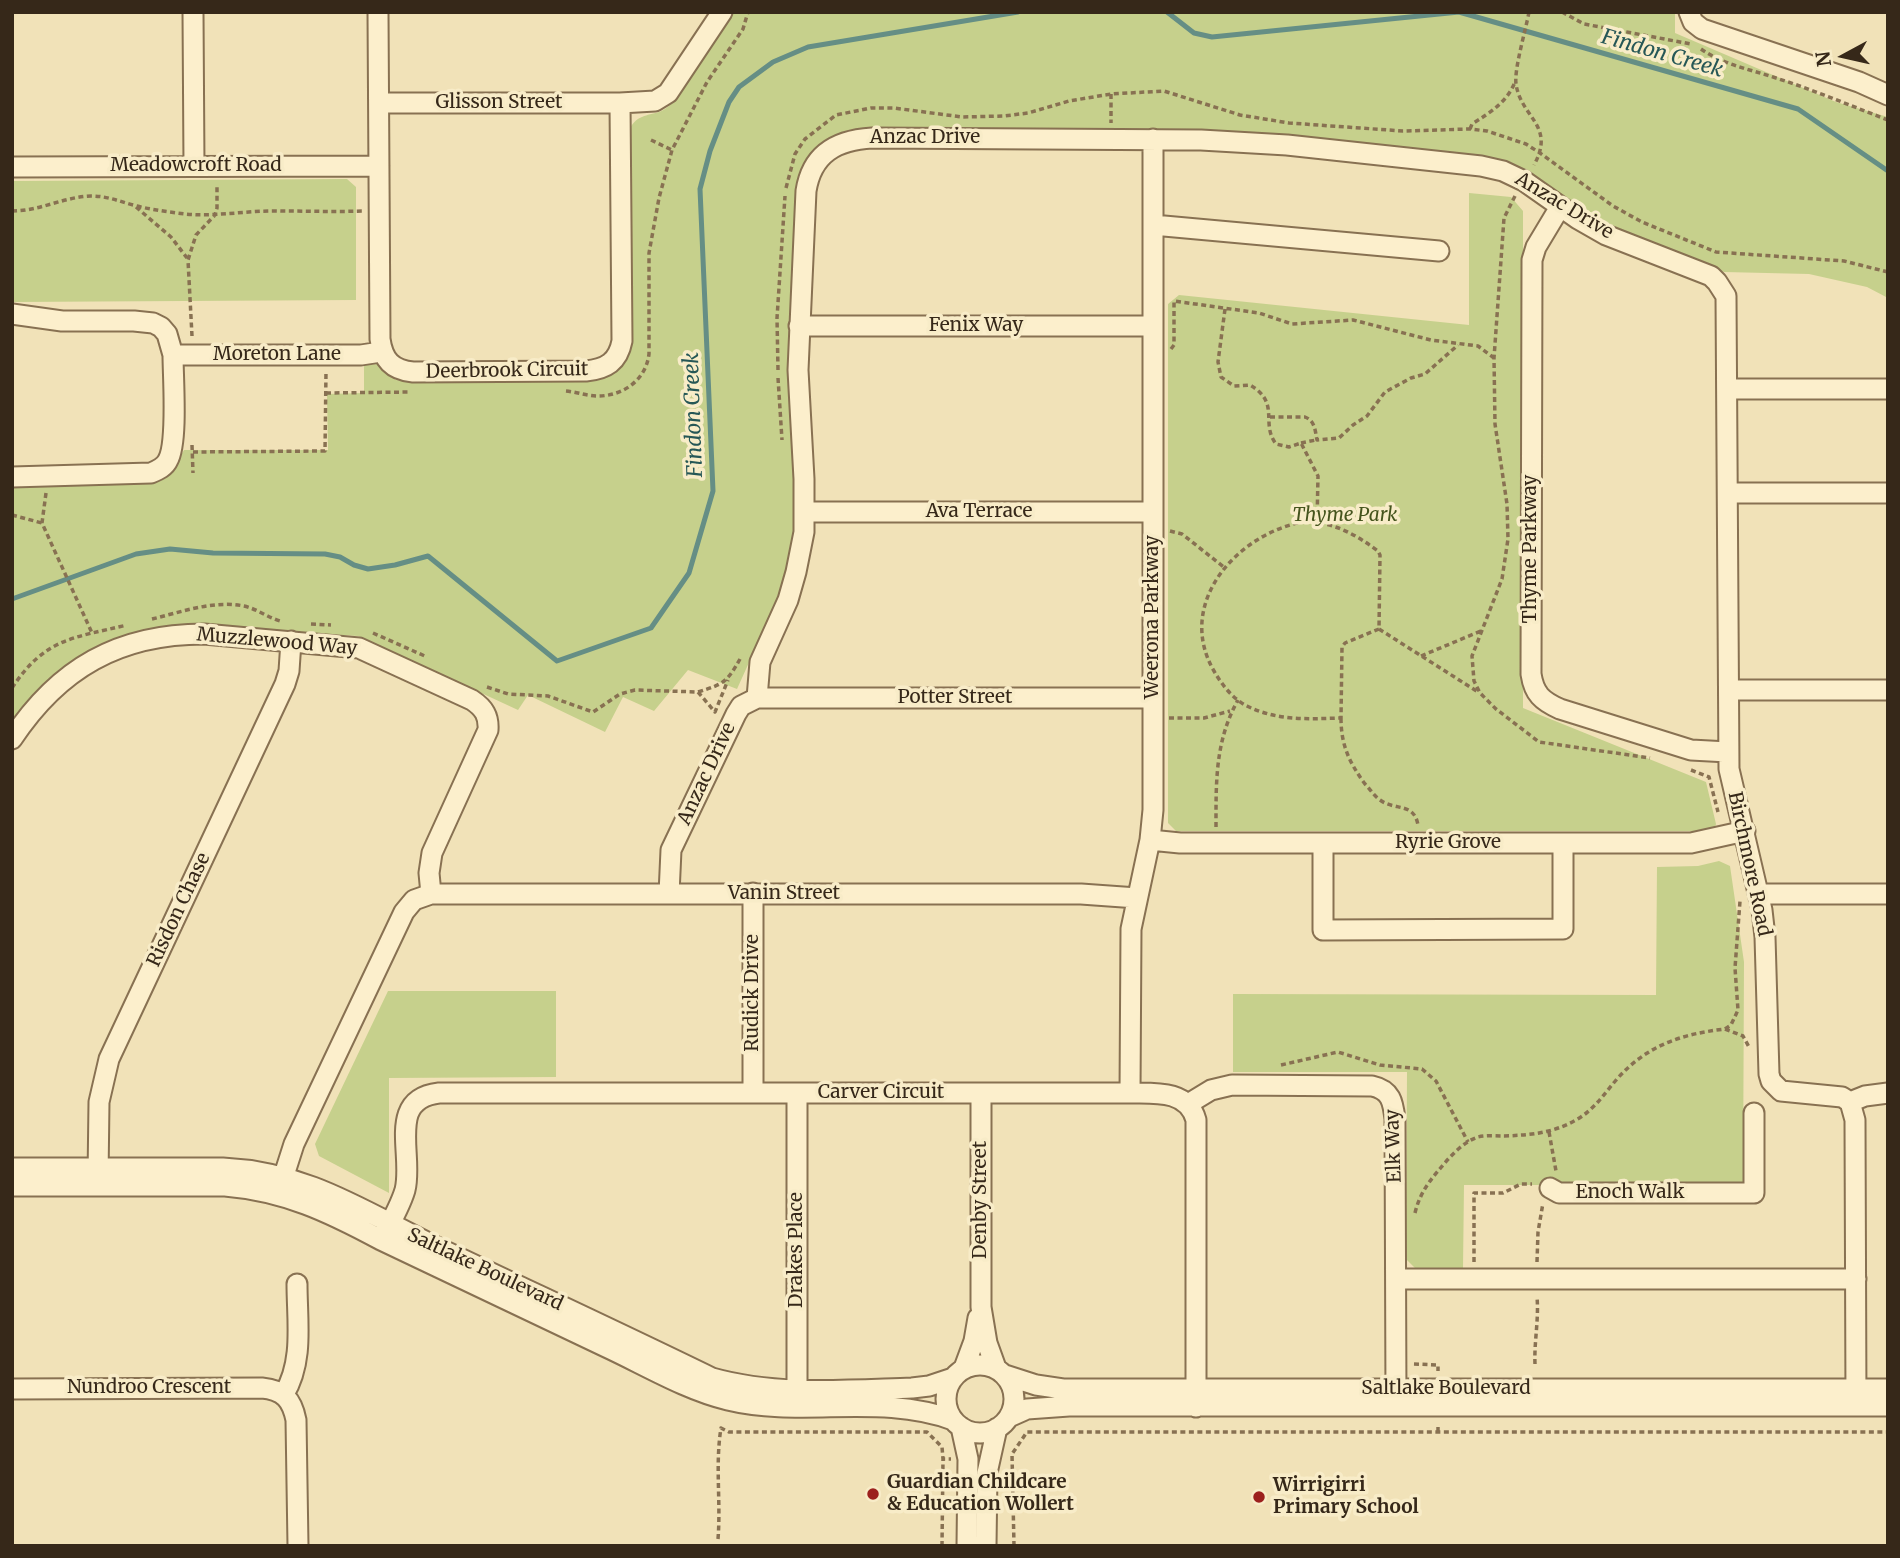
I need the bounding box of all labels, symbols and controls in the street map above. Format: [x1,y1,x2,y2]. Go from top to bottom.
north arrow [1809,21,1879,91]
water label: Findon Creek [1598,25,1726,83]
text: N [1810,50,1836,68]
street label: Glisson Street [436,92,562,114]
street label: Anzac Drive [870,127,980,149]
street label: Meadowcroft Road [110,155,282,177]
street label: Anzac Drive [1511,168,1617,244]
street label: Fenix Way [929,315,1023,337]
street label: Moreton Lane [213,344,341,366]
water label: Findon Creek [679,352,709,478]
street label: Deerbrook Circuit [426,358,588,384]
street label: Thyme Parkway [1520,475,1542,623]
street label: Ava Terrace [926,501,1032,523]
park label: Thyme Park [1293,505,1397,527]
street label: Weerona Parkway [1142,535,1164,699]
street label: Muzzlewood Way [196,624,358,660]
street label: Potter Street [898,687,1012,709]
street label: Anzac Drive [673,719,741,829]
street label: Birchmore Road [1723,790,1775,938]
street label: Ryrie Grove [1395,832,1501,854]
street label: Risdon Chase [143,849,215,971]
street label: Vanin Street [728,883,840,905]
street label: Rudick Drive [742,934,764,1052]
street label: Carver Circuit [818,1082,944,1104]
street label: Elk Way [1381,1109,1407,1183]
street label: Denby Street [970,1141,992,1259]
street label: Enoch Walk [1576,1182,1684,1204]
street label: Drakes Place [786,1192,808,1308]
street label: Saltlake Boulevard [403,1224,567,1316]
street label: Nundroo Crescent [67,1377,231,1399]
street label: Saltlake Boulevard [1361,1378,1531,1400]
place label: Guardian Childcare & Education Wollert [887,1472,1074,1516]
place label: Wirrigirri Primary School [1273,1475,1419,1519]
marker: Guardian Childcare & Education Wollert [865,1486,881,1502]
marker: Wirrigirri Primary School [1251,1489,1267,1505]

